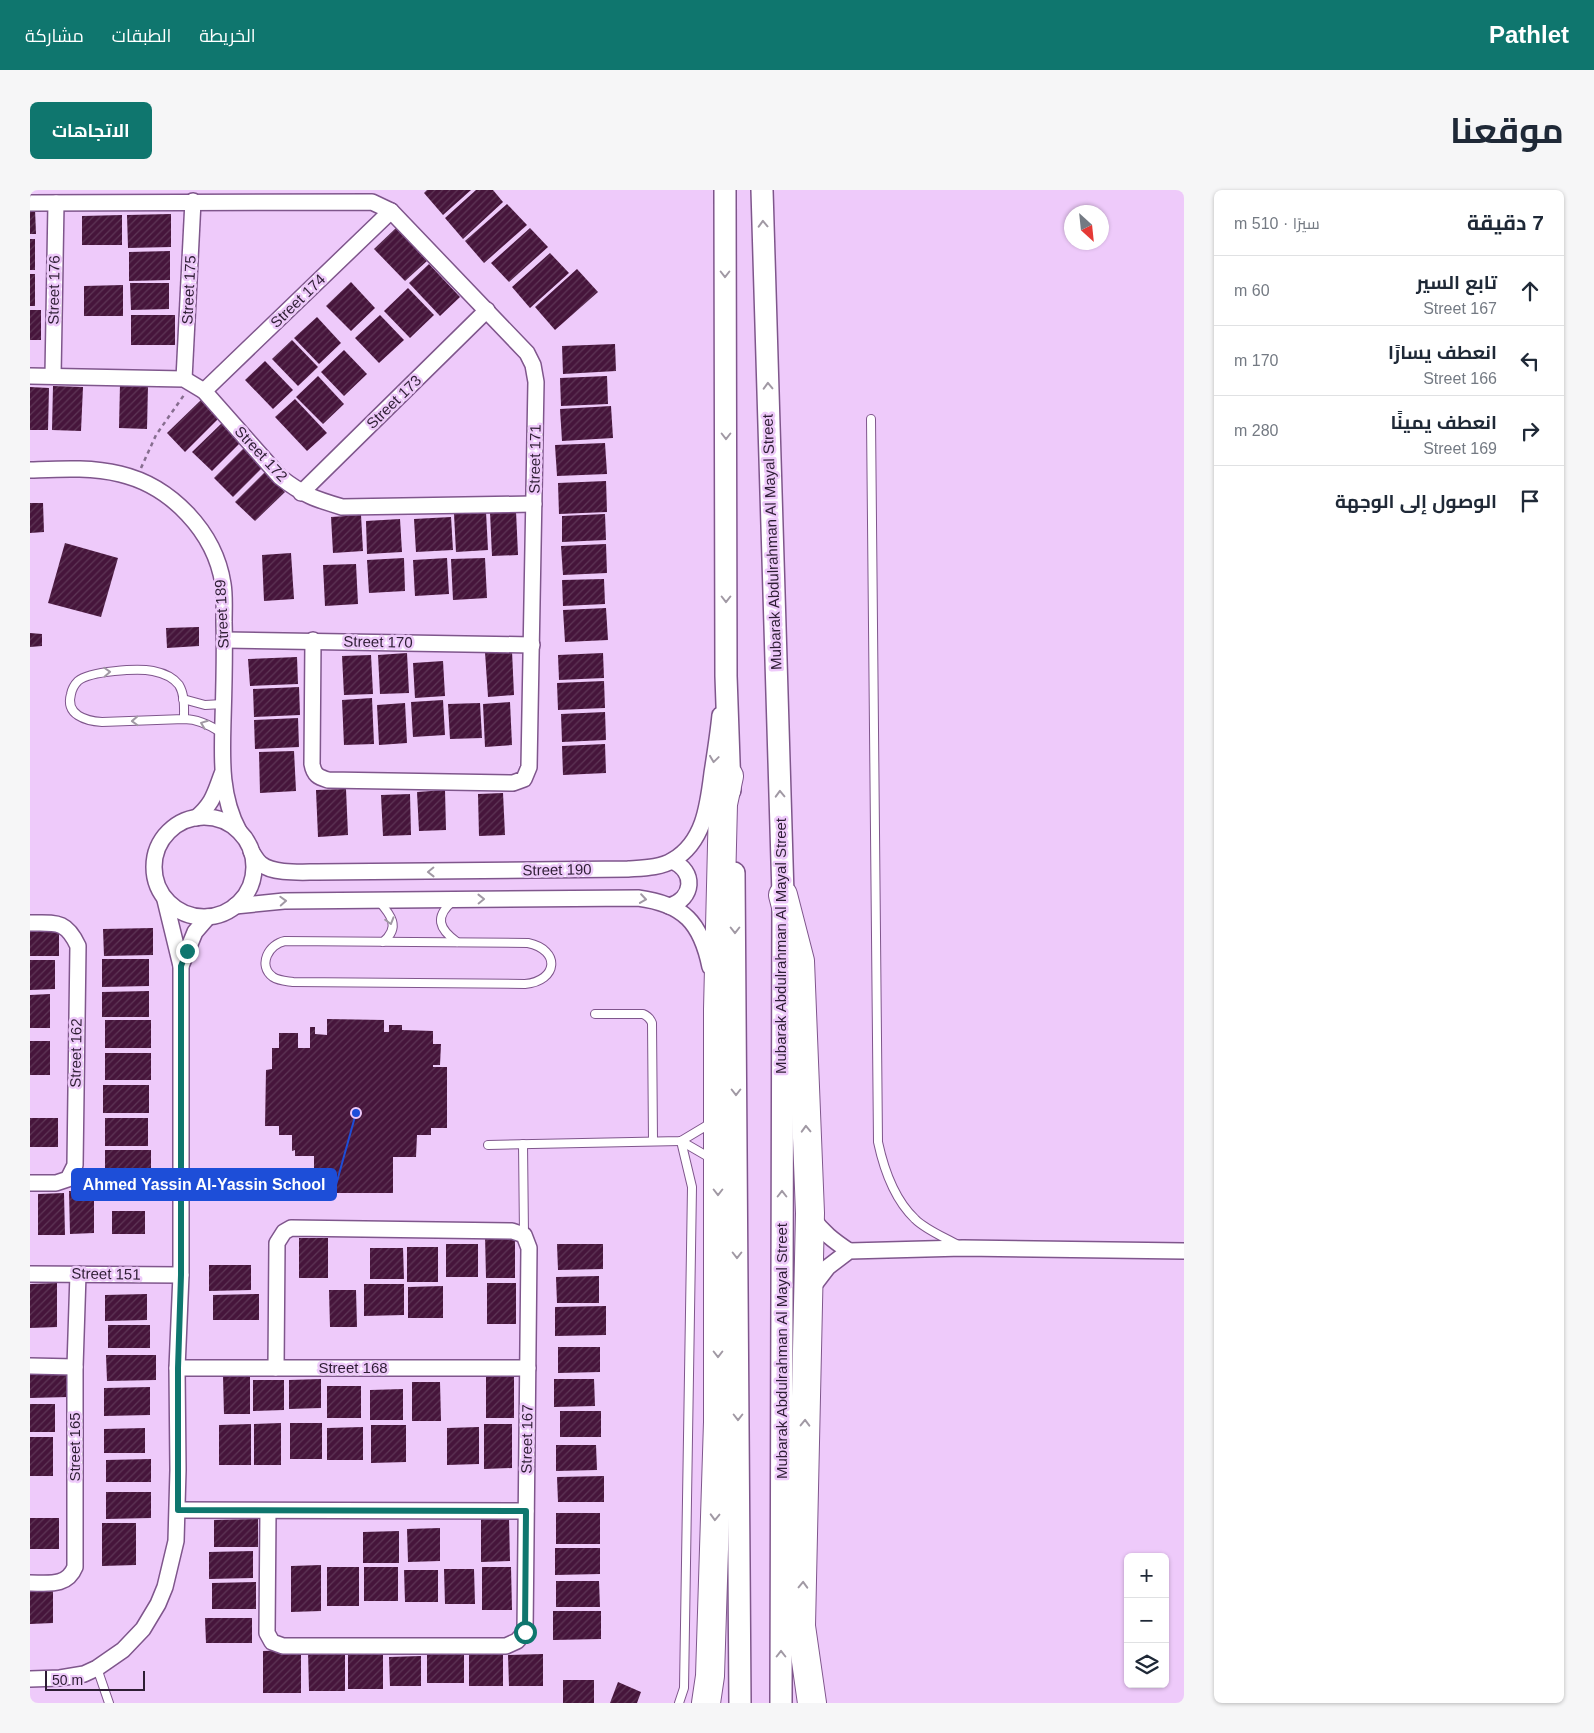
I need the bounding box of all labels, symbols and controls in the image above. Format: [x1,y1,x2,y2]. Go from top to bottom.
text: Pathlet [1489,21,1569,48]
text: مشاركة [25,26,84,46]
text: الطبقات [112,26,171,46]
text: الخريطة [199,26,256,46]
button: الاتجاهات [30,102,152,159]
text: موقعنا [1450,111,1564,150]
north arrow [1064,205,1109,250]
text: 7 دقيقة [1467,211,1544,234]
text: سيرًا · 510 m [1234,215,1320,232]
one-way arrow [758,220,768,228]
street label: Street 176 [44,255,63,325]
street label: Street 175 [178,255,199,325]
street label: Street 174 [267,270,328,331]
one-way arrow [720,270,730,278]
text: تابع السير [1416,272,1497,293]
icon: ahead [1516,277,1544,305]
text: 60 m [1234,282,1270,299]
text: Street 167 [1423,300,1497,317]
text: انعطف يسارًا [1388,342,1497,363]
icon: left [1516,347,1544,375]
text: 170 m [1234,352,1278,369]
text: Street 166 [1423,370,1497,387]
street label: Street 173 [363,371,424,432]
one-way arrow [762,382,773,390]
text: انعطف يمينًا [1390,412,1497,433]
street label: Mubarak Abdulrahman Al Mayal Street [759,413,784,670]
icon: right [1516,417,1544,445]
text: 280 m [1234,422,1278,439]
street label: Street 172 [232,423,291,485]
street label: Street 171 [525,424,544,494]
one-way arrow [721,432,731,440]
text: Street 169 [1423,440,1497,457]
icon: arrive [1516,487,1544,515]
text: الوصول إلى الوجهة [1335,491,1497,512]
street label: Street 189 [211,579,232,649]
one-way arrow [721,595,731,603]
street label: Street 170 [343,632,413,651]
one-way arrow [103,667,111,678]
one-way arrow [131,716,138,726]
one-way arrow [200,720,209,730]
one-way arrow [709,755,720,763]
one-way arrow [775,789,785,797]
street label: Mubarak Abdulrahman Al Mayal Street [772,817,789,1074]
street label: Street 190 [522,860,592,879]
one-way arrow [427,867,435,877]
one-way arrow [639,893,648,903]
one-way arrow [478,894,485,904]
one-way arrow [280,896,288,907]
one-way arrow [385,916,395,925]
one-way arrow [729,926,740,934]
route end [176,940,199,963]
street label: Street 162 [66,1018,85,1088]
one-way arrow [731,1089,741,1097]
one-way arrow [801,1125,812,1133]
callout: Ahmed Yassin Al-Yassin School [72,1169,336,1200]
text: Ahmed Yassin Al-Yassin School [83,1176,325,1193]
one-way arrow [713,1188,723,1196]
one-way arrow [777,1190,787,1198]
street label: Mubarak Abdulrahman Al Mayal Street [773,1222,790,1479]
one-way arrow [732,1252,742,1259]
street label: Street 151 [71,1264,141,1283]
one-way arrow [713,1350,723,1358]
street label: Street 168 [318,1359,388,1376]
street label: Street 167 [517,1404,536,1474]
street label: Street 165 [66,1412,83,1482]
one-way arrow [733,1414,743,1422]
one-way arrow [800,1418,810,1426]
one-way arrow [710,1513,721,1521]
map controls [1124,1553,1169,1688]
button: + [1124,1553,1169,1598]
one-way arrow [797,1581,808,1589]
button: − [1124,1598,1169,1643]
route start [514,1621,537,1644]
button: layers [1124,1643,1169,1688]
one-way arrow [776,1650,786,1658]
scale bar [45,1668,145,1691]
text: 50 m [52,1672,83,1688]

